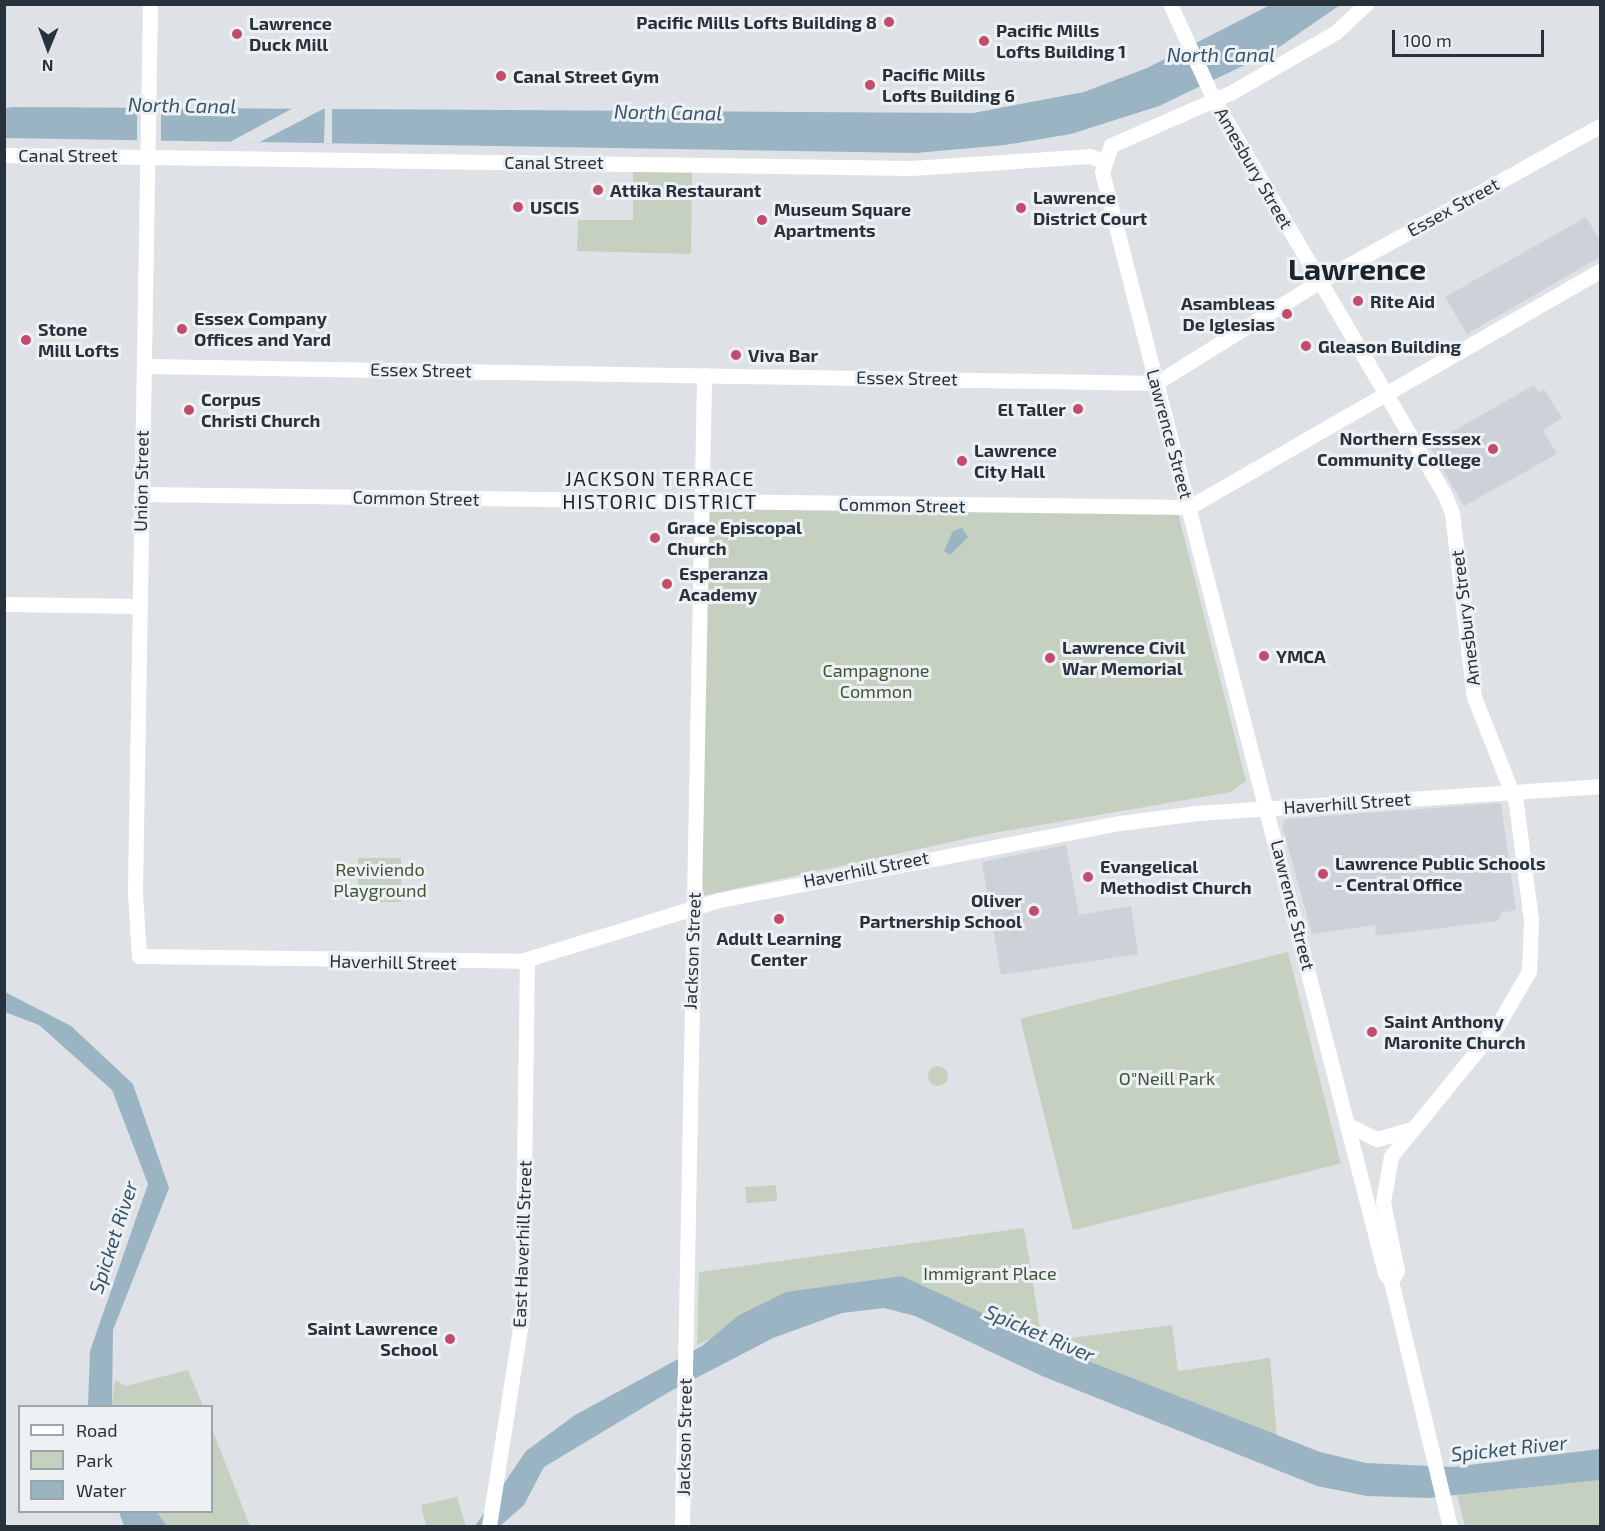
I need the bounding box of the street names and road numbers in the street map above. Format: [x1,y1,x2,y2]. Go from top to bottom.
street label: Amesbury Street [1210,103,1298,233]
street label: Canal Street [18,144,118,166]
street label: Canal Street [504,151,604,173]
street label: Essex Street [1403,173,1503,241]
street label: Essex Street [370,358,472,382]
street label: Essex Street [856,366,958,390]
street label: Lawrence Street [1142,367,1198,501]
street label: Union Street [129,430,153,532]
street label: Common Street [352,486,480,510]
street label: Common Street [838,493,966,517]
street label: Amesbury Street [1446,549,1484,687]
street label: Haverhill Street [1282,788,1412,818]
street label: Lawrence Street [1266,838,1320,972]
street label: Haverhill Street [801,846,931,892]
street label: Jackson Street [679,892,705,1010]
street label: Haverhill Street [329,950,457,974]
street label: East Haverhill Street [508,1160,536,1328]
street label: Jackson Street [672,1378,696,1496]

